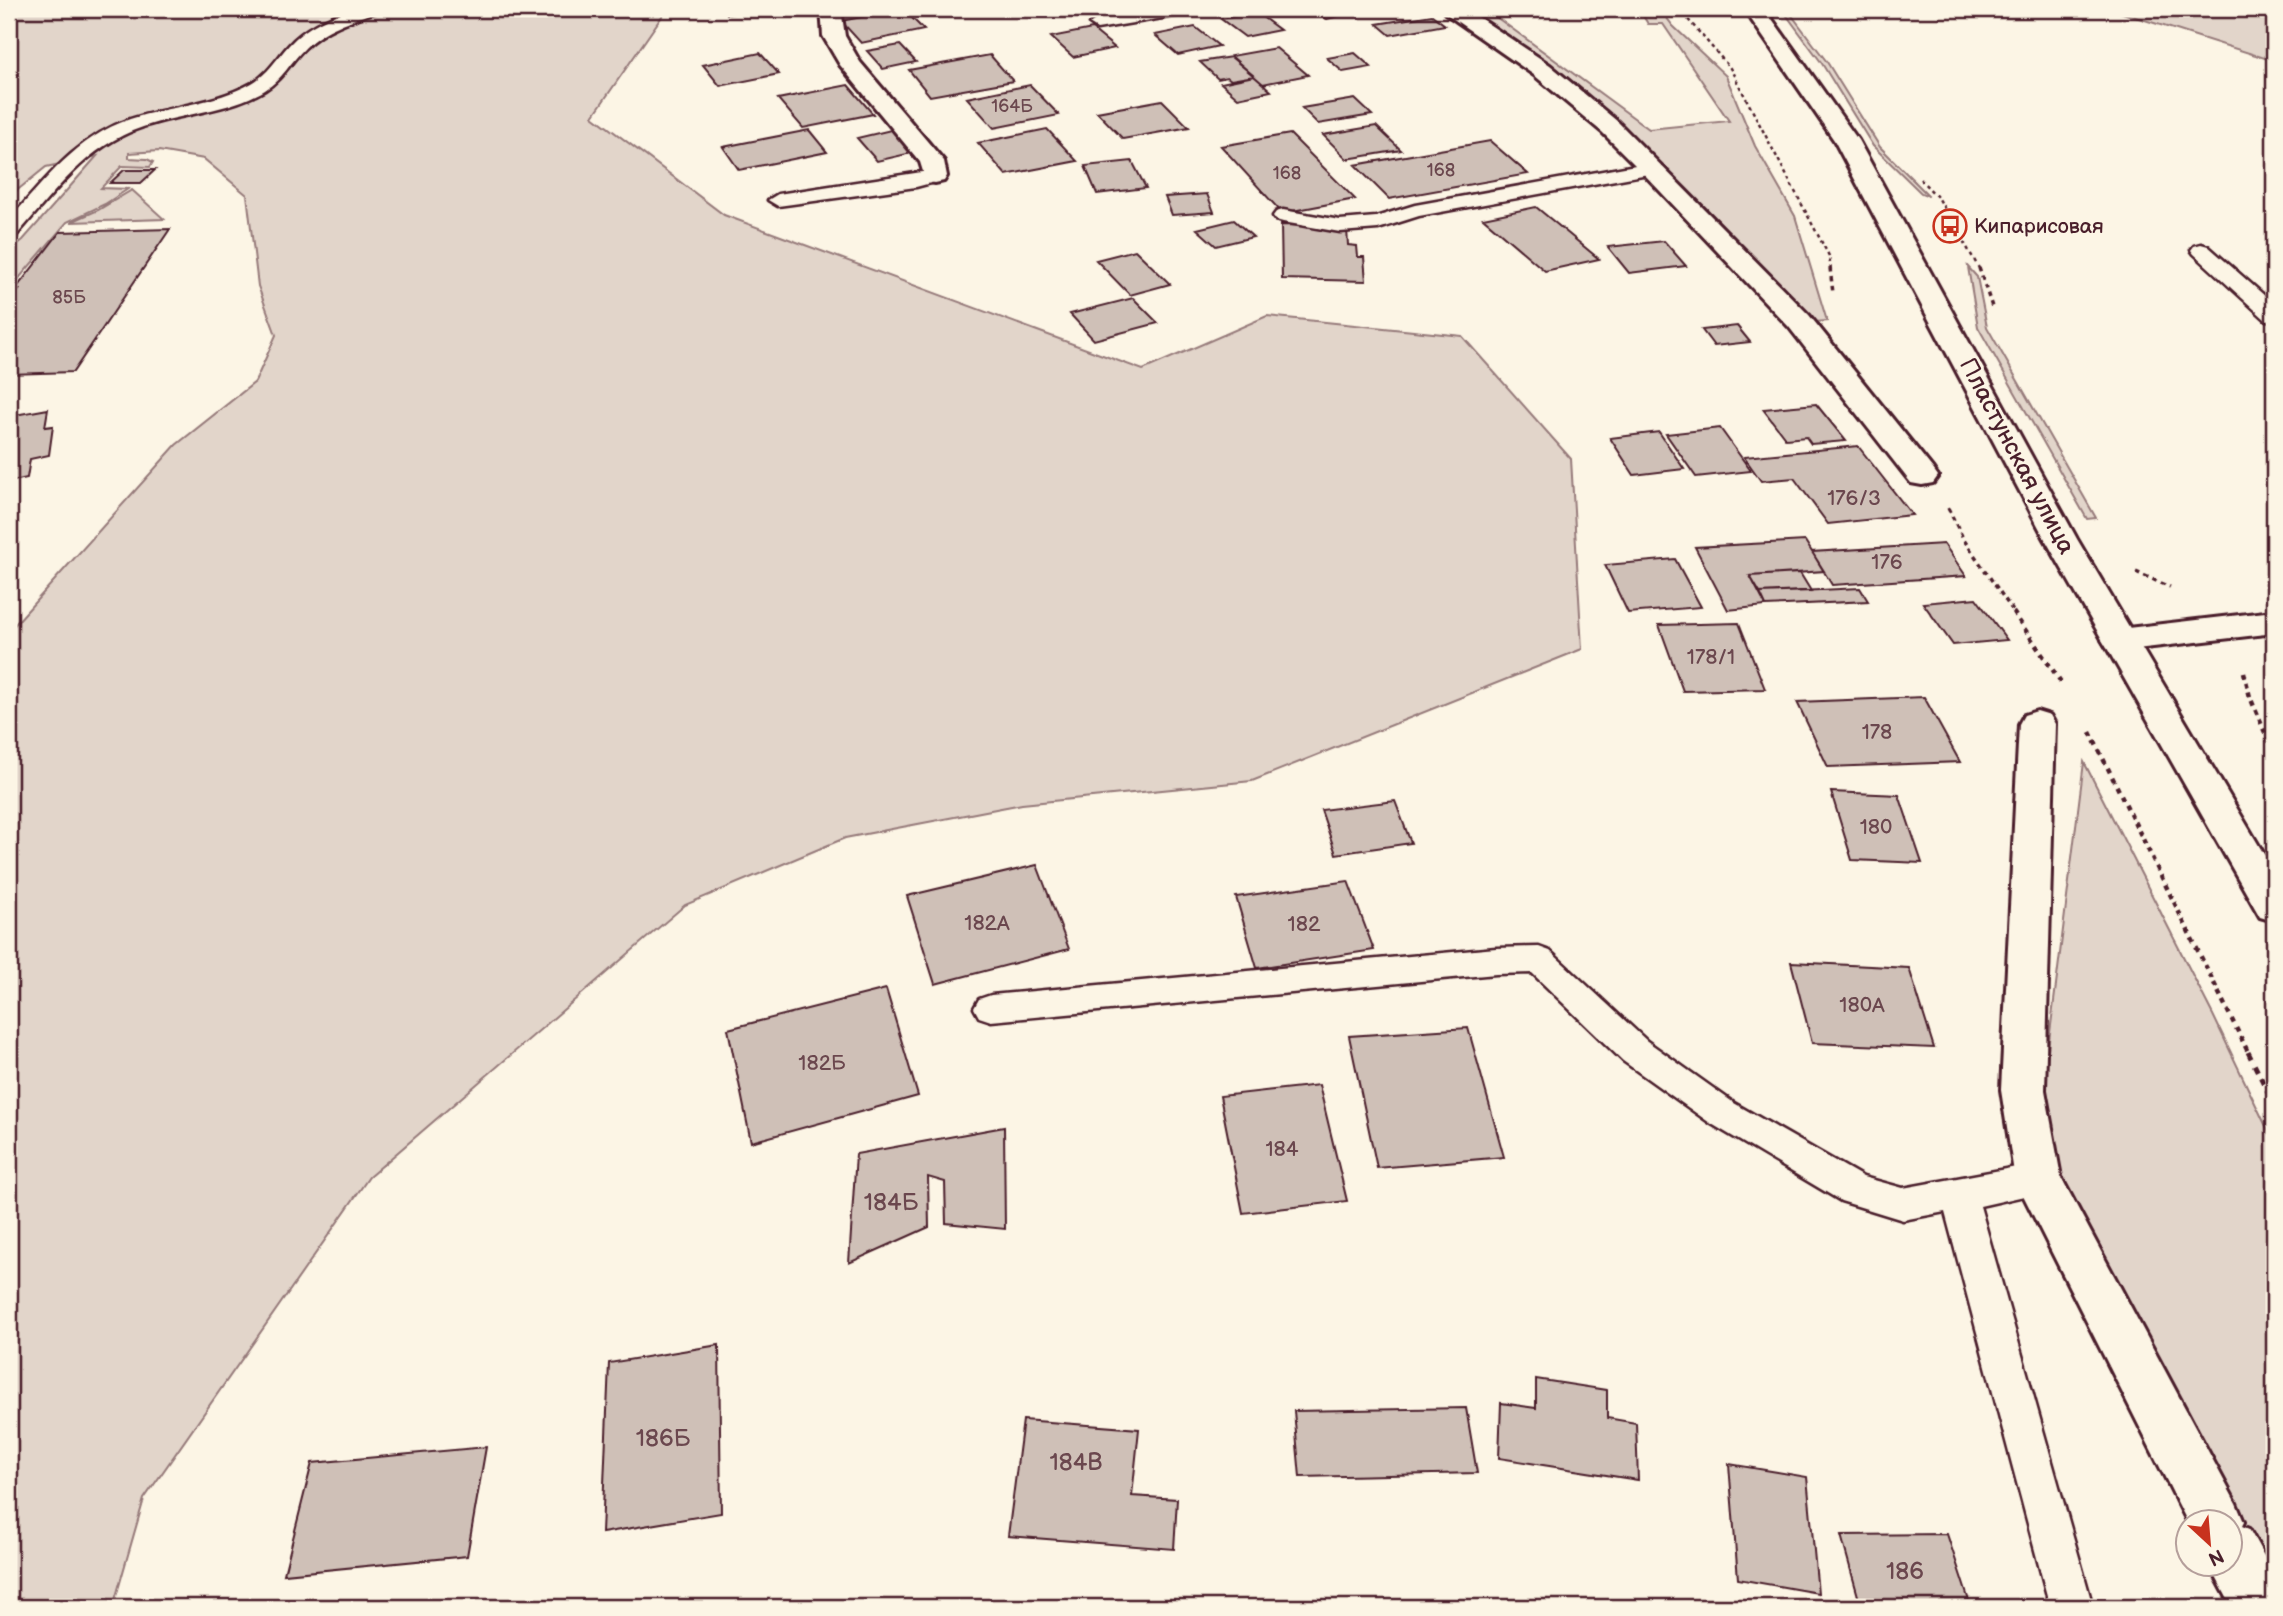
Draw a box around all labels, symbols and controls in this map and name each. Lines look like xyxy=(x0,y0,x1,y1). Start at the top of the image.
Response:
house number: 164Б xyxy=(991,96,1033,117)
house number: 168 xyxy=(1427,160,1455,181)
house number: 168 xyxy=(1273,163,1301,184)
bus stop icon: Кипарисовая xyxy=(1931,207,1969,245)
place label: Кипарисовая xyxy=(1974,214,2104,239)
house number: 85Б xyxy=(52,287,86,308)
street label: Пластунская улица xyxy=(1953,353,2081,559)
house number: 176/3 xyxy=(1827,486,1881,511)
house number: 176 xyxy=(1871,550,1903,575)
house number: 178/1 xyxy=(1687,645,1735,670)
house number: 178 xyxy=(1862,720,1892,745)
house number: 180 xyxy=(1860,815,1892,840)
house number: 182А xyxy=(964,911,1010,936)
house number: 182 xyxy=(1288,912,1321,937)
house number: 180А xyxy=(1839,993,1885,1018)
house number: 182Б xyxy=(798,1051,846,1076)
house number: 184 xyxy=(1265,1137,1299,1162)
house number: 184Б xyxy=(864,1188,919,1217)
house number: 186Б xyxy=(636,1424,691,1453)
house number: 184В xyxy=(1049,1448,1103,1477)
north arrow xyxy=(2174,1508,2244,1578)
text: N xyxy=(2204,1543,2227,1570)
house number: 186 xyxy=(1886,1557,1924,1586)

